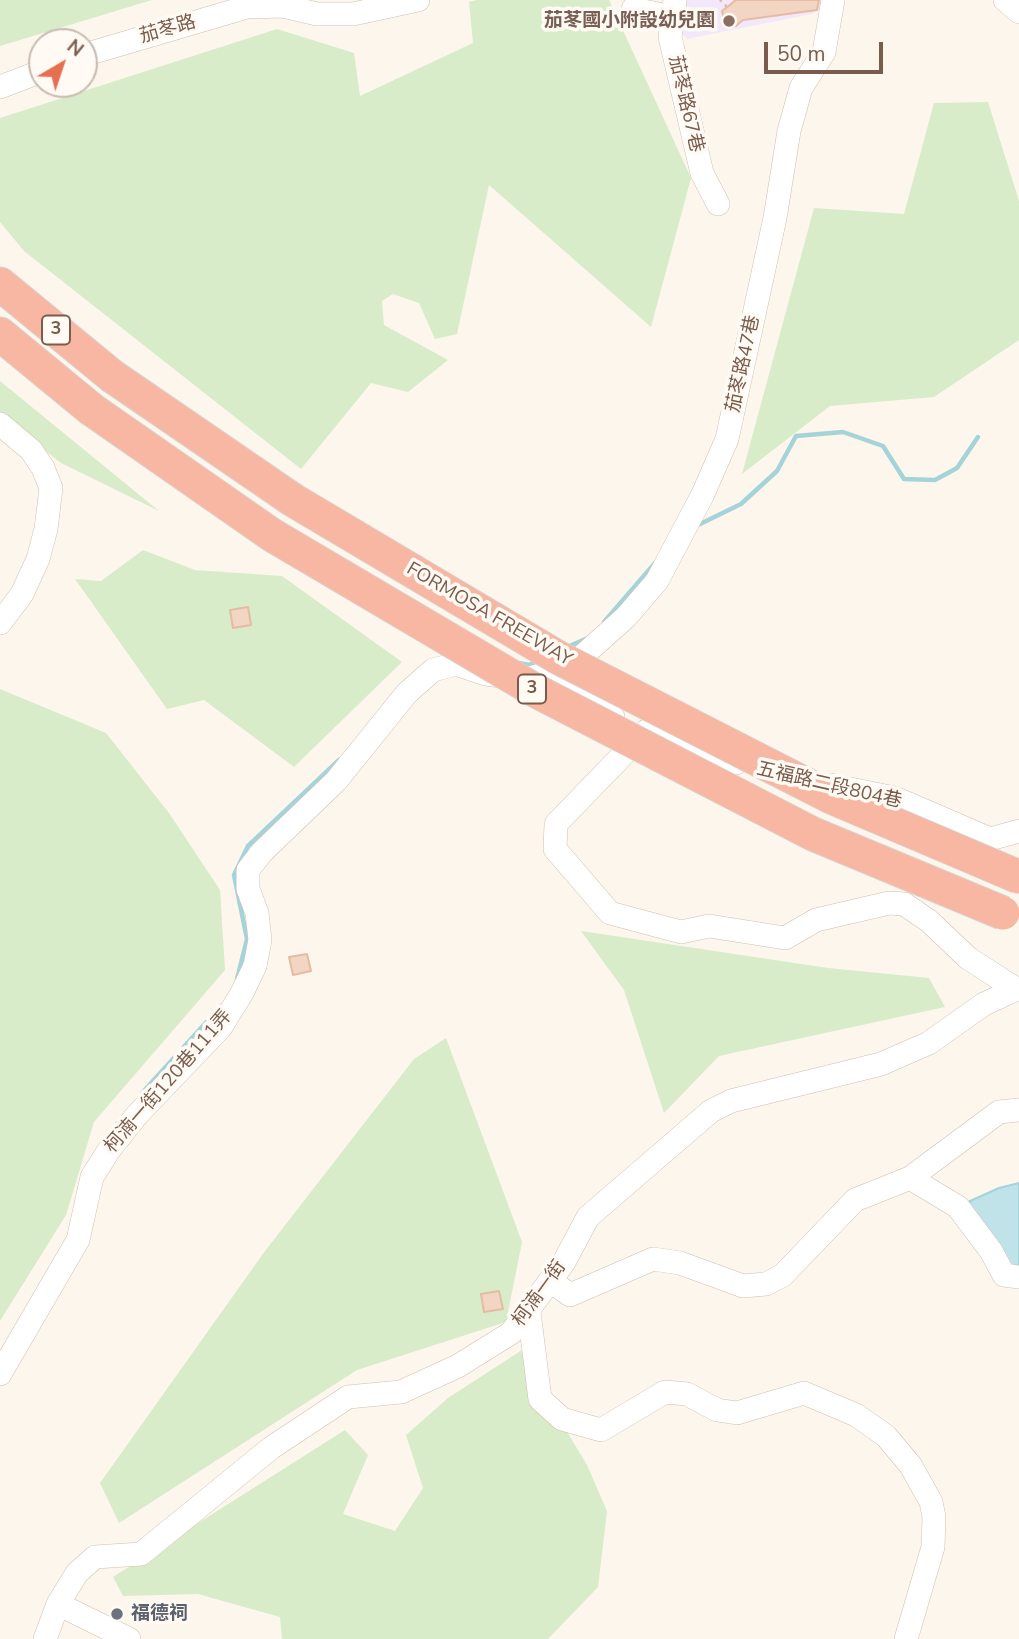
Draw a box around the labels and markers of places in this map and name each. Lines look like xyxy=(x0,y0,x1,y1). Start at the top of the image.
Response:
place label: 茄苳國小附設幼兒園 xyxy=(544,10,715,32)
marker: 茄苳國小附設幼兒園 xyxy=(721,13,737,29)
place label: 福德祠 xyxy=(131,1603,188,1625)
marker: 福德祠 xyxy=(109,1606,125,1622)

